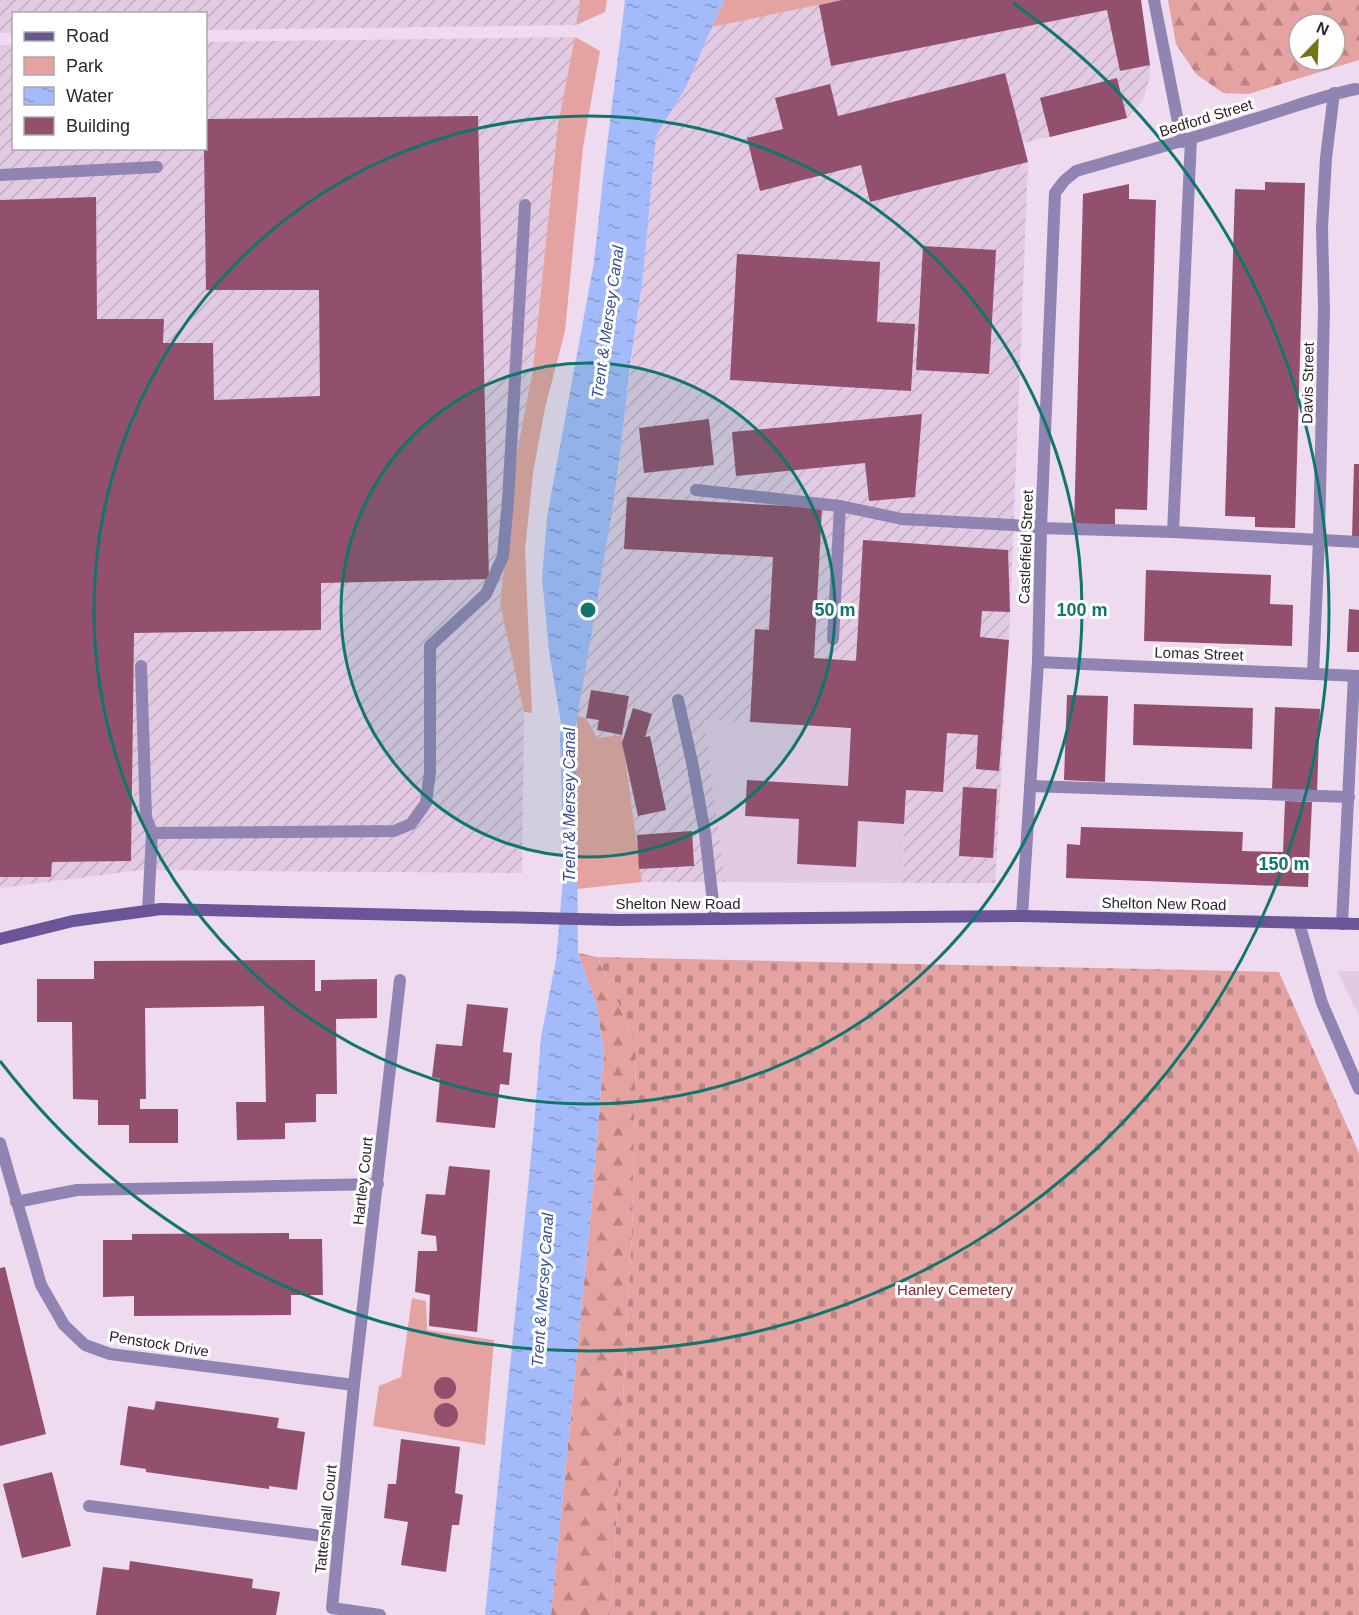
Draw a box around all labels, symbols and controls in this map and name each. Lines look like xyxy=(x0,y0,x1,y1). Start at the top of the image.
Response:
legend xyxy=(12,12,207,150)
north arrow xyxy=(1287,12,1347,72)
text: N xyxy=(1314,19,1331,39)
text: Road xyxy=(66,26,109,46)
text: Park xyxy=(66,56,104,76)
text: Water xyxy=(66,86,113,106)
street label: Bedford Street xyxy=(1157,95,1255,140)
text: Building xyxy=(66,116,130,136)
water label: Trent & Mersey Canal xyxy=(588,244,627,400)
street label: Davis Street xyxy=(1298,341,1317,424)
street label: Castlefield Street xyxy=(1015,489,1036,604)
centre of rings xyxy=(578,600,598,620)
text: 50 m xyxy=(814,600,856,620)
text: 100 m xyxy=(1056,600,1108,620)
street label: Lomas Street xyxy=(1154,643,1245,664)
water label: Trent & Mersey Canal xyxy=(561,727,578,882)
text: 150 m xyxy=(1258,854,1310,874)
street label: Shelton New Road xyxy=(1101,894,1227,913)
street label: Shelton New Road xyxy=(615,895,741,912)
street label: Hartley Court xyxy=(349,1135,376,1226)
water label: Trent & Mersey Canal xyxy=(529,1212,556,1368)
park label: Hanley Cemetery xyxy=(897,1281,1013,1298)
street label: Penstock Drive xyxy=(108,1327,210,1360)
street label: Tattershall Court xyxy=(311,1463,340,1574)

